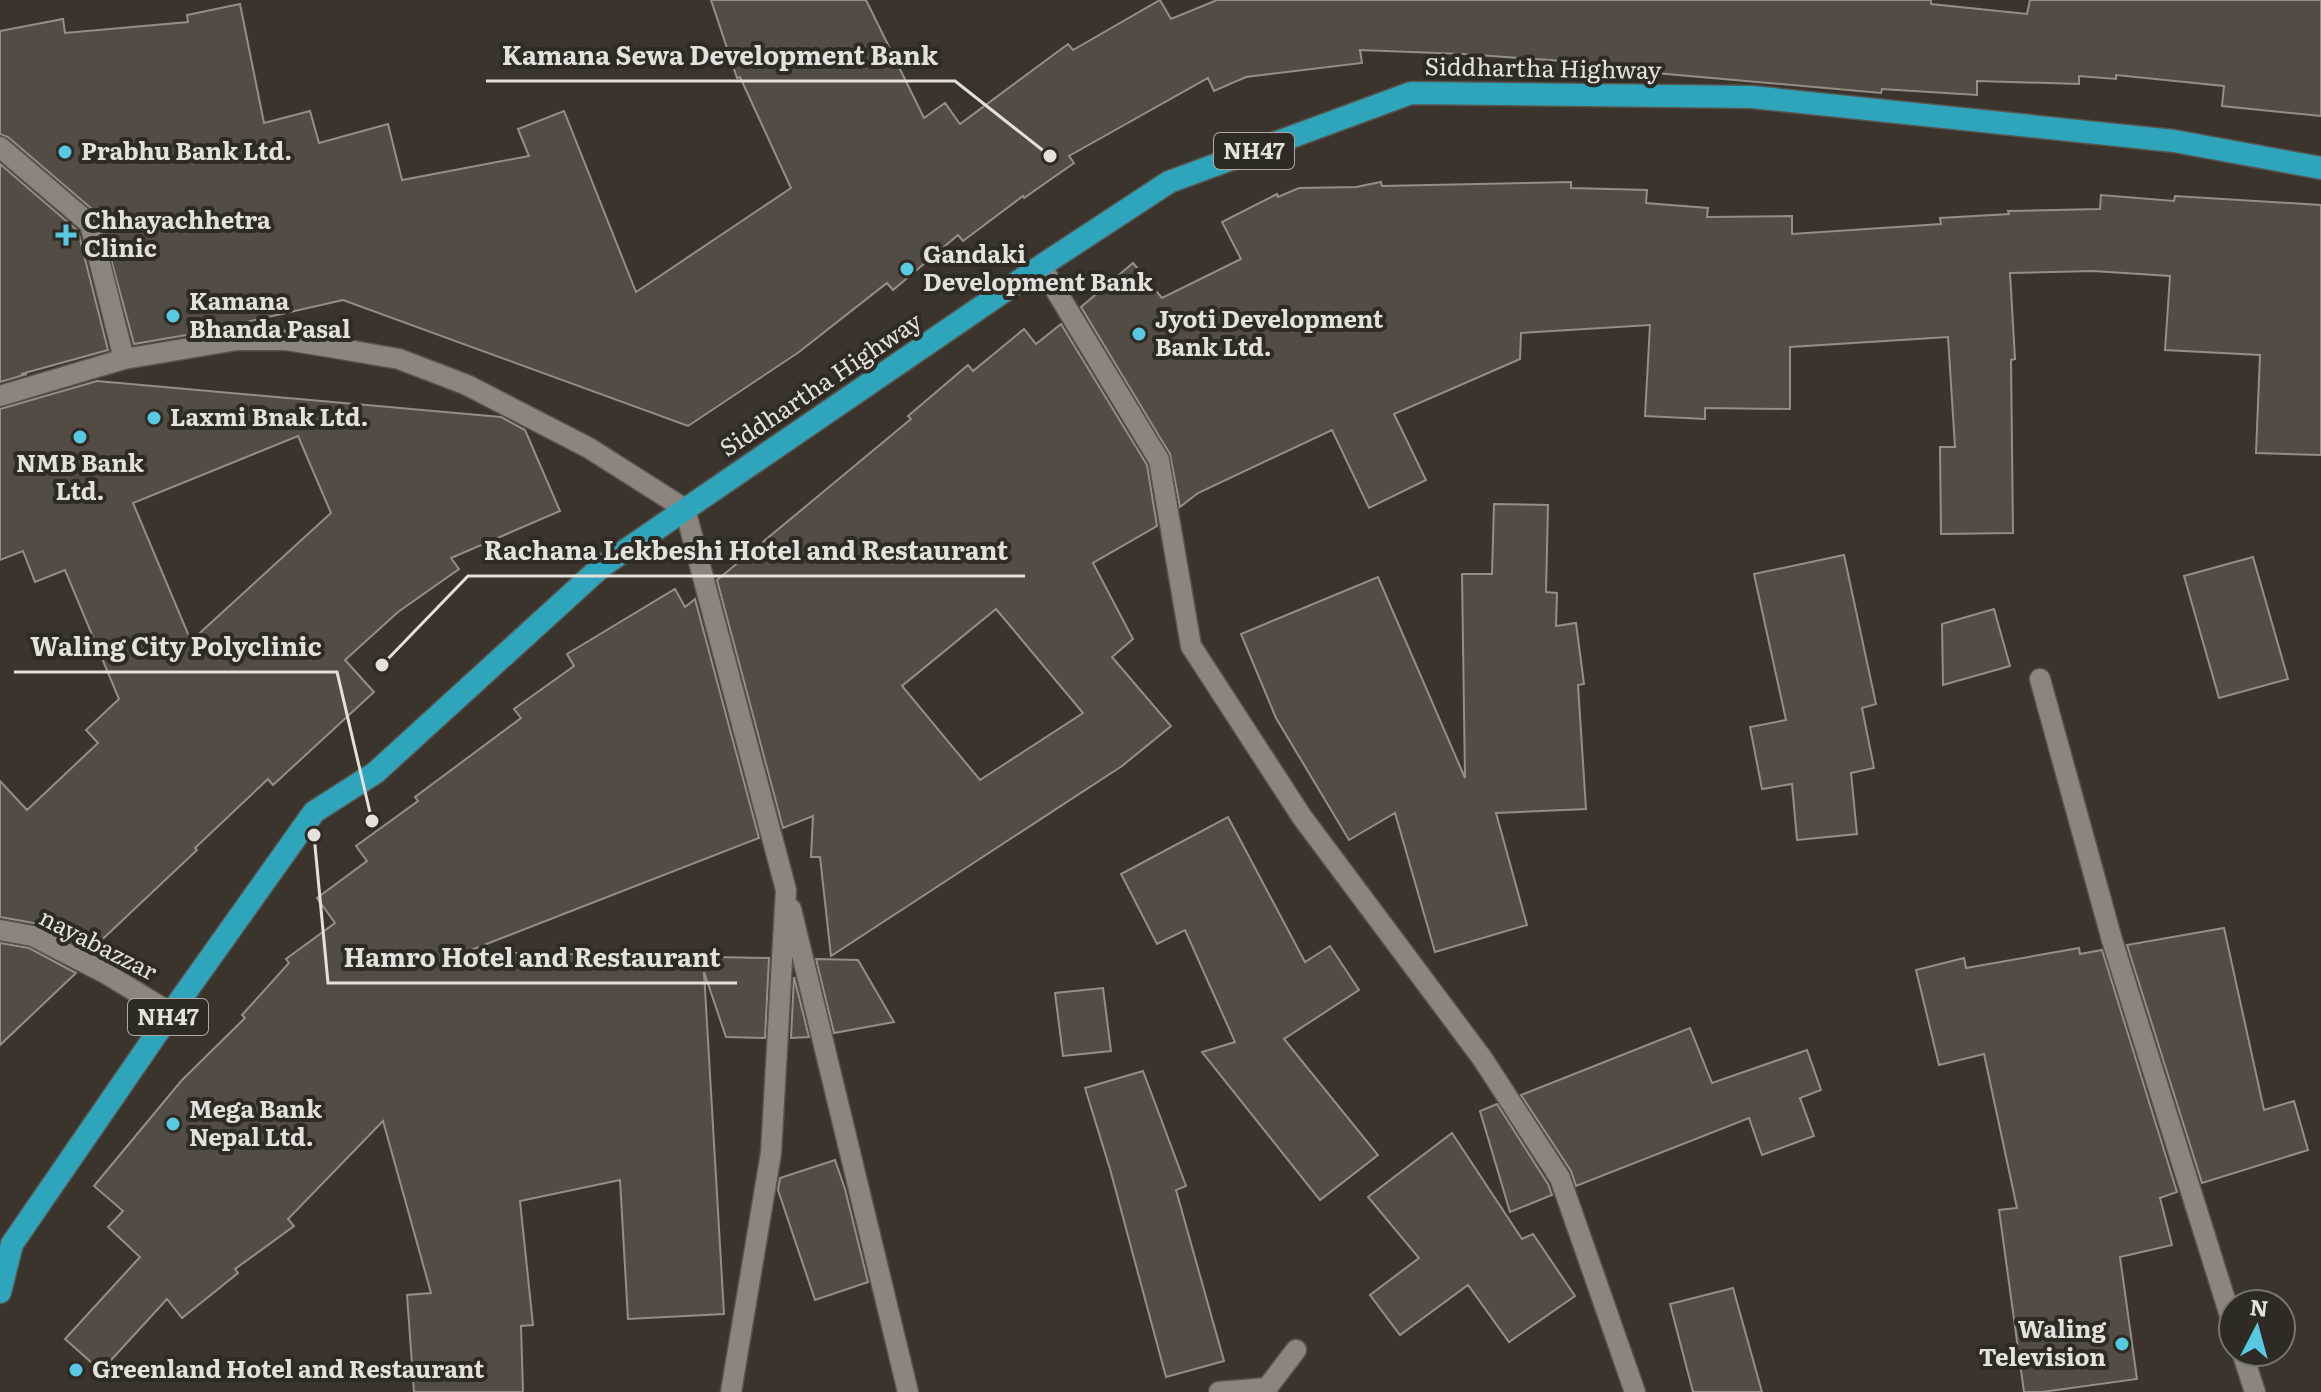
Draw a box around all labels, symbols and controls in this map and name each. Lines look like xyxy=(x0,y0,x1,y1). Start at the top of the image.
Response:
callout: Kamana Sewa Development Bank xyxy=(486,31,955,81)
text: Kamana Sewa Development Bank xyxy=(502,34,939,73)
street label: Siddhartha Highway xyxy=(1424,47,1662,86)
place label: Prabhu Bank Ltd. xyxy=(81,132,292,167)
road number: NH47 xyxy=(1214,133,1294,169)
marker: Prabhu Bank Ltd. xyxy=(56,143,74,161)
place label: Chhayachhetra Clinic xyxy=(84,201,271,264)
marker: Chhayachhetra Clinic xyxy=(55,224,77,246)
place label: Gandaki Development Bank xyxy=(923,235,1154,298)
marker: Gandaki Development Bank xyxy=(898,260,916,278)
place label: Kamana Bhanda Pasal xyxy=(189,282,351,345)
place label: Jyoti Development Bank Ltd. xyxy=(1155,300,1384,363)
street label: Siddhartha Highway xyxy=(712,302,928,464)
marker: Kamana Bhanda Pasal xyxy=(164,307,182,325)
marker: Jyoti Development Bank Ltd. xyxy=(1130,325,1148,343)
place label: Laxmi Bnak Ltd. xyxy=(170,398,368,433)
marker: Laxmi Bnak Ltd. xyxy=(145,409,163,427)
marker: NMB Bank Ltd. xyxy=(71,428,89,446)
place label: NMB Bank Ltd. xyxy=(16,444,145,507)
callout: Rachana Lekbeshi Hotel and Restaurant xyxy=(468,526,1025,576)
text: Rachana Lekbeshi Hotel and Restaurant xyxy=(484,529,1009,568)
callout: Waling City Polyclinic xyxy=(14,622,337,672)
text: Waling City Polyclinic xyxy=(30,625,322,664)
street label: nayabazzar xyxy=(34,898,165,988)
callout: Hamro Hotel and Restaurant xyxy=(328,933,737,983)
text: Hamro Hotel and Restaurant xyxy=(343,936,721,975)
road number: NH47 xyxy=(128,999,208,1035)
place label: Mega Bank Nepal Ltd. xyxy=(189,1090,323,1153)
marker: Mega Bank Nepal Ltd. xyxy=(164,1115,182,1133)
north arrow xyxy=(2217,1288,2297,1368)
text: N xyxy=(2248,1289,2270,1324)
place label: Waling Television xyxy=(1979,1310,2106,1373)
marker: Waling Television xyxy=(2113,1335,2131,1353)
place label: Greenland Hotel and Restaurant xyxy=(92,1350,485,1385)
marker: Greenland Hotel and Restaurant xyxy=(67,1361,85,1379)

